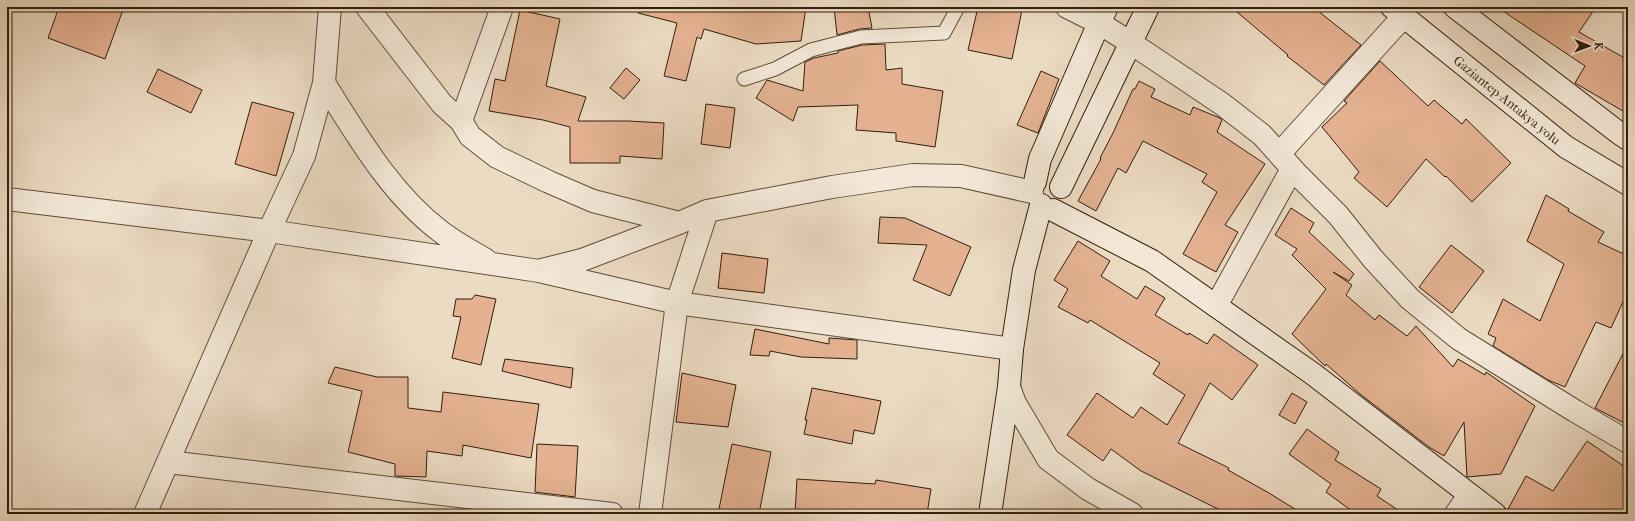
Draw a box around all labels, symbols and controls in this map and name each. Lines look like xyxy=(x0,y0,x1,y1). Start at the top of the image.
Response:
north arrow xyxy=(1569,26,1609,66)
text: K xyxy=(1592,42,1605,51)
street label: Gaziantep-Antakya yolu xyxy=(1451,52,1564,148)

